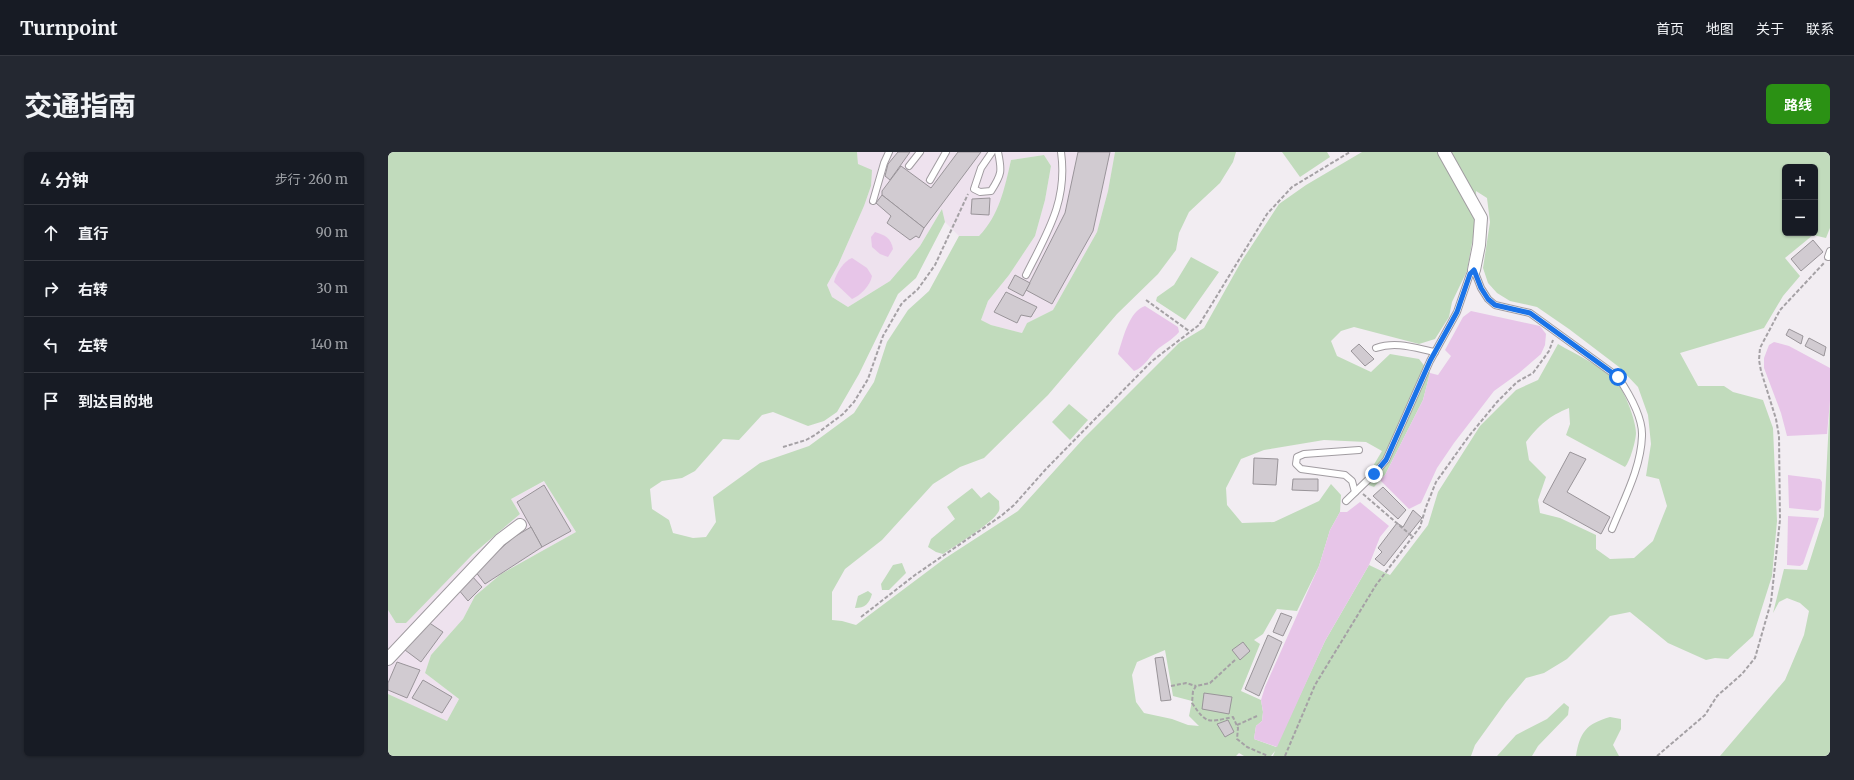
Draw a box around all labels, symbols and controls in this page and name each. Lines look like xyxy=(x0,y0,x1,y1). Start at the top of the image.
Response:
text: Turnpoint xyxy=(20,16,118,40)
text: 首页 xyxy=(1656,20,1684,38)
text: 地图 xyxy=(1706,20,1734,38)
text: 关于 xyxy=(1756,20,1784,38)
text: 联系 xyxy=(1806,20,1834,38)
button: 路线 xyxy=(1766,84,1830,124)
text: 交通指南 xyxy=(24,88,136,124)
map controls xyxy=(1782,164,1818,236)
button: + xyxy=(1782,164,1818,200)
text: 4 分钟 xyxy=(40,169,89,191)
text: 步行 · 260 m xyxy=(275,171,348,188)
button: − xyxy=(1782,200,1818,236)
icon: ahead xyxy=(40,222,62,244)
text: 直行 xyxy=(78,224,108,243)
text: 90 m xyxy=(316,224,348,241)
icon: right xyxy=(40,278,62,300)
text: 右转 xyxy=(78,280,108,299)
text: 30 m xyxy=(316,280,348,297)
icon: left xyxy=(40,334,62,356)
text: 左转 xyxy=(78,336,108,355)
text: 140 m xyxy=(311,336,348,353)
route start xyxy=(1609,368,1627,386)
icon: arrive xyxy=(40,390,62,412)
text: 到达目的地 xyxy=(78,392,153,411)
route end xyxy=(1365,465,1383,483)

